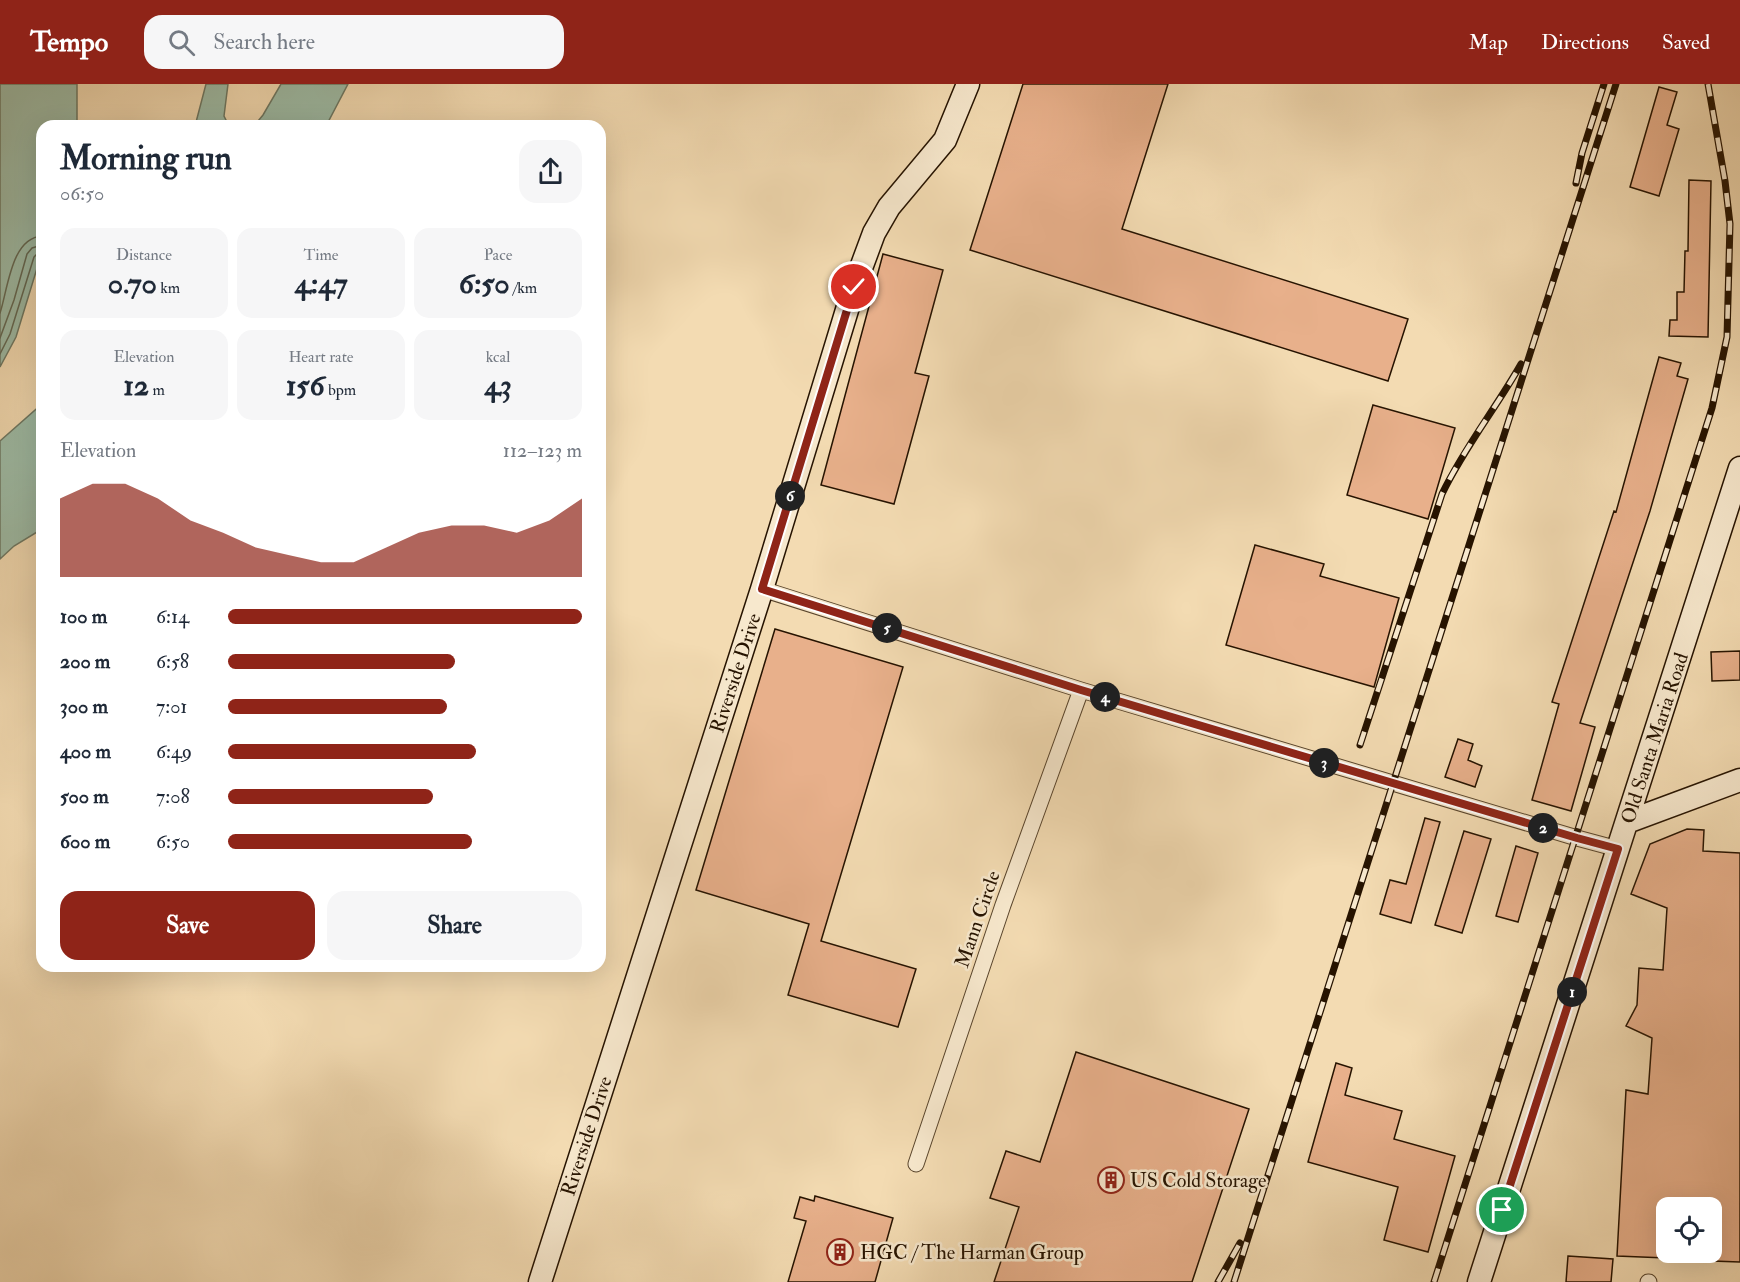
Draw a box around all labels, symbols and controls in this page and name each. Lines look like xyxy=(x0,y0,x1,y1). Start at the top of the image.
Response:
search box xyxy=(144,15,564,69)
text: Tempo xyxy=(30,25,108,60)
icon: search xyxy=(165,26,198,59)
text: Search here xyxy=(213,28,315,56)
text: Map xyxy=(1468,29,1508,56)
text: Directions xyxy=(1541,29,1629,56)
text: Saved xyxy=(1662,29,1710,56)
text: Morning run xyxy=(60,138,232,179)
button: share xyxy=(519,140,582,203)
text: 06:50 xyxy=(60,181,104,206)
text: Distance xyxy=(116,245,172,265)
text: Time xyxy=(304,245,338,265)
text: Pace xyxy=(484,245,512,265)
pin xyxy=(828,261,879,312)
text: 0.70 xyxy=(108,265,157,302)
text: 4:47 xyxy=(295,265,347,302)
text: 6:50 xyxy=(459,265,510,302)
icon: check xyxy=(837,270,870,303)
text: km xyxy=(157,278,180,298)
text: /km xyxy=(510,278,537,298)
text: Elevation xyxy=(114,347,174,367)
text: Heart rate xyxy=(288,347,354,367)
text: kcal xyxy=(486,347,510,367)
text: 12 xyxy=(123,367,149,404)
text: 156 xyxy=(286,367,325,404)
text: 43 xyxy=(484,367,512,404)
text: m xyxy=(149,380,165,400)
text: bpm xyxy=(325,380,356,400)
text: Elevation xyxy=(60,438,136,463)
text: 112–123 m xyxy=(503,438,582,463)
pin: 6 xyxy=(775,481,805,511)
text: 6 xyxy=(786,486,794,506)
text: 100 m xyxy=(60,604,107,629)
text: 6:14 xyxy=(156,604,189,629)
street label: Riverside Drive xyxy=(704,610,767,736)
pin: 5 xyxy=(872,613,902,643)
text: 5 xyxy=(883,618,891,638)
text: 200 m xyxy=(60,649,110,674)
text: 6:58 xyxy=(156,649,189,674)
street label: Old Santa Maria Road xyxy=(1615,649,1694,827)
pin: 4 xyxy=(1090,682,1120,712)
text: 4 xyxy=(1101,687,1109,707)
text: 300 m xyxy=(60,694,108,719)
text: 7:01 xyxy=(156,694,187,719)
text: 400 m xyxy=(60,739,111,764)
text: 6:49 xyxy=(156,739,192,764)
pin: 3 xyxy=(1309,748,1339,778)
text: 3 xyxy=(1321,753,1327,773)
text: 500 m xyxy=(60,784,109,809)
text: 7:08 xyxy=(156,784,190,809)
pin: 2 xyxy=(1528,813,1558,843)
text: 2 xyxy=(1539,818,1547,838)
text: 600 m xyxy=(60,829,110,854)
text: 6:50 xyxy=(156,829,190,854)
street label: Mann Circle xyxy=(949,867,1006,971)
button: Save xyxy=(60,891,315,960)
button: Share xyxy=(327,891,582,960)
pin: 1 xyxy=(1557,977,1587,1007)
text: 1 xyxy=(1569,982,1575,1002)
street label: Riverside Drive xyxy=(555,1073,618,1199)
building icon: US Cold Storage xyxy=(1096,1165,1126,1195)
place label: US Cold Storage xyxy=(1130,1168,1266,1193)
pin xyxy=(1476,1184,1527,1235)
icon: arrive xyxy=(1485,1193,1518,1226)
map controls xyxy=(1656,1197,1722,1263)
button: locate xyxy=(1656,1197,1722,1263)
building icon: HGC / The Harman Group xyxy=(825,1237,855,1267)
place label: HGC / The Harman Group xyxy=(860,1240,1084,1266)

